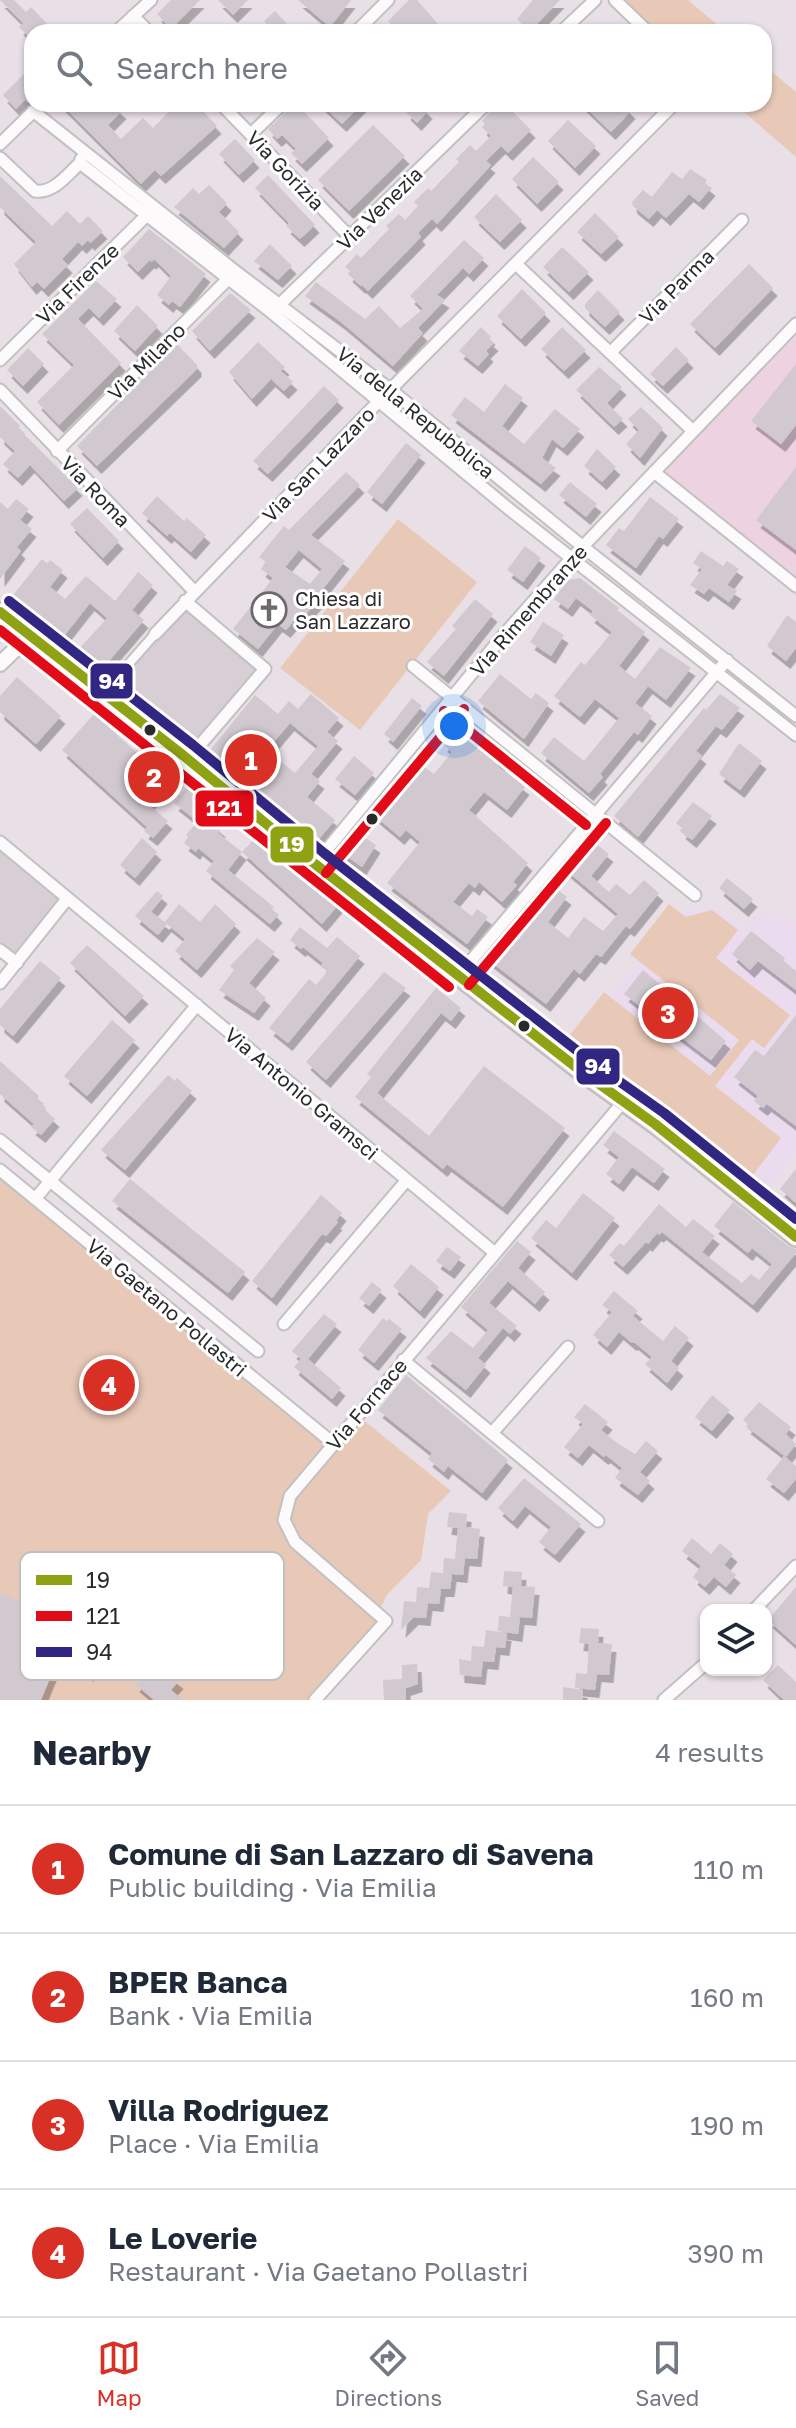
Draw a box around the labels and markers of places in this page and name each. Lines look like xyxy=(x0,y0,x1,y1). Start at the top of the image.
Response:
place label: Chiesa di San Lazzaro xyxy=(295,586,411,633)
church icon: Chiesa di San Lazzaro xyxy=(250,591,288,629)
unlabelled marker xyxy=(142,722,158,738)
pin: 1 xyxy=(225,730,277,790)
pin: 2 xyxy=(128,747,180,807)
unlabelled marker xyxy=(364,811,380,827)
pin: 3 xyxy=(642,983,694,1043)
unlabelled marker xyxy=(516,1018,532,1034)
pin: 4 xyxy=(83,1355,135,1415)

